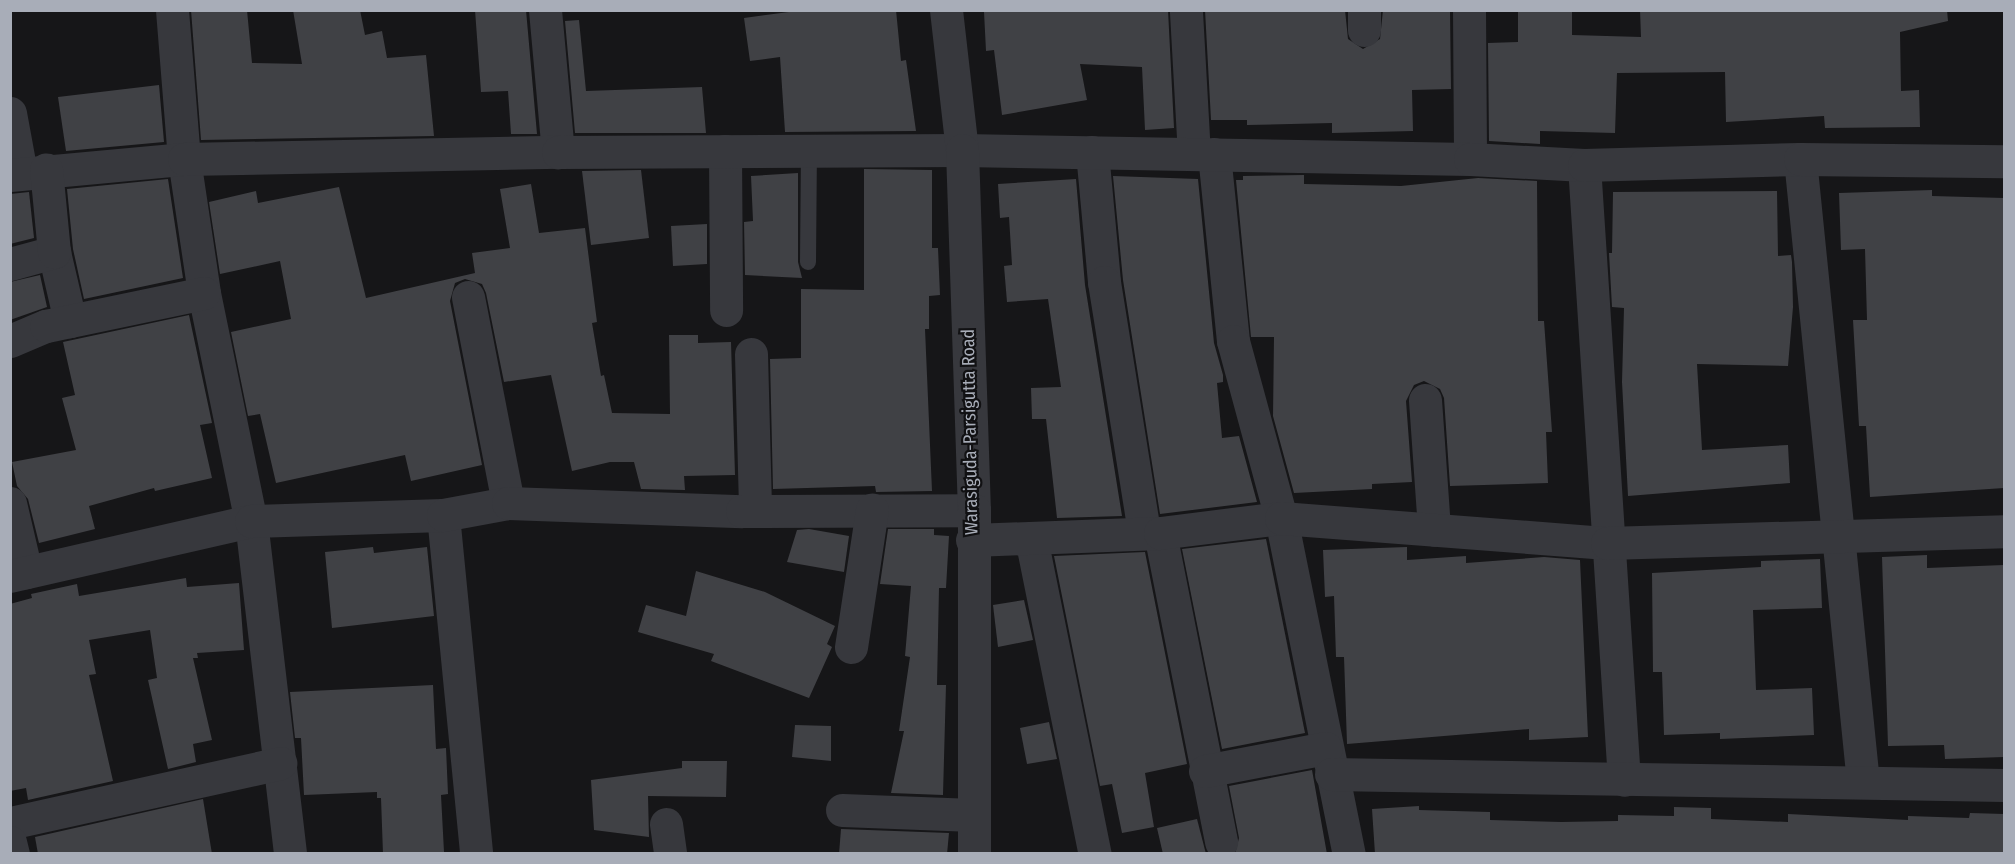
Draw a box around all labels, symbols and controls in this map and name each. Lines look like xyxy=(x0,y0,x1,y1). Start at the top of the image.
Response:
street label: Warasiguda-Parsigutta Road xyxy=(957,329,983,535)

